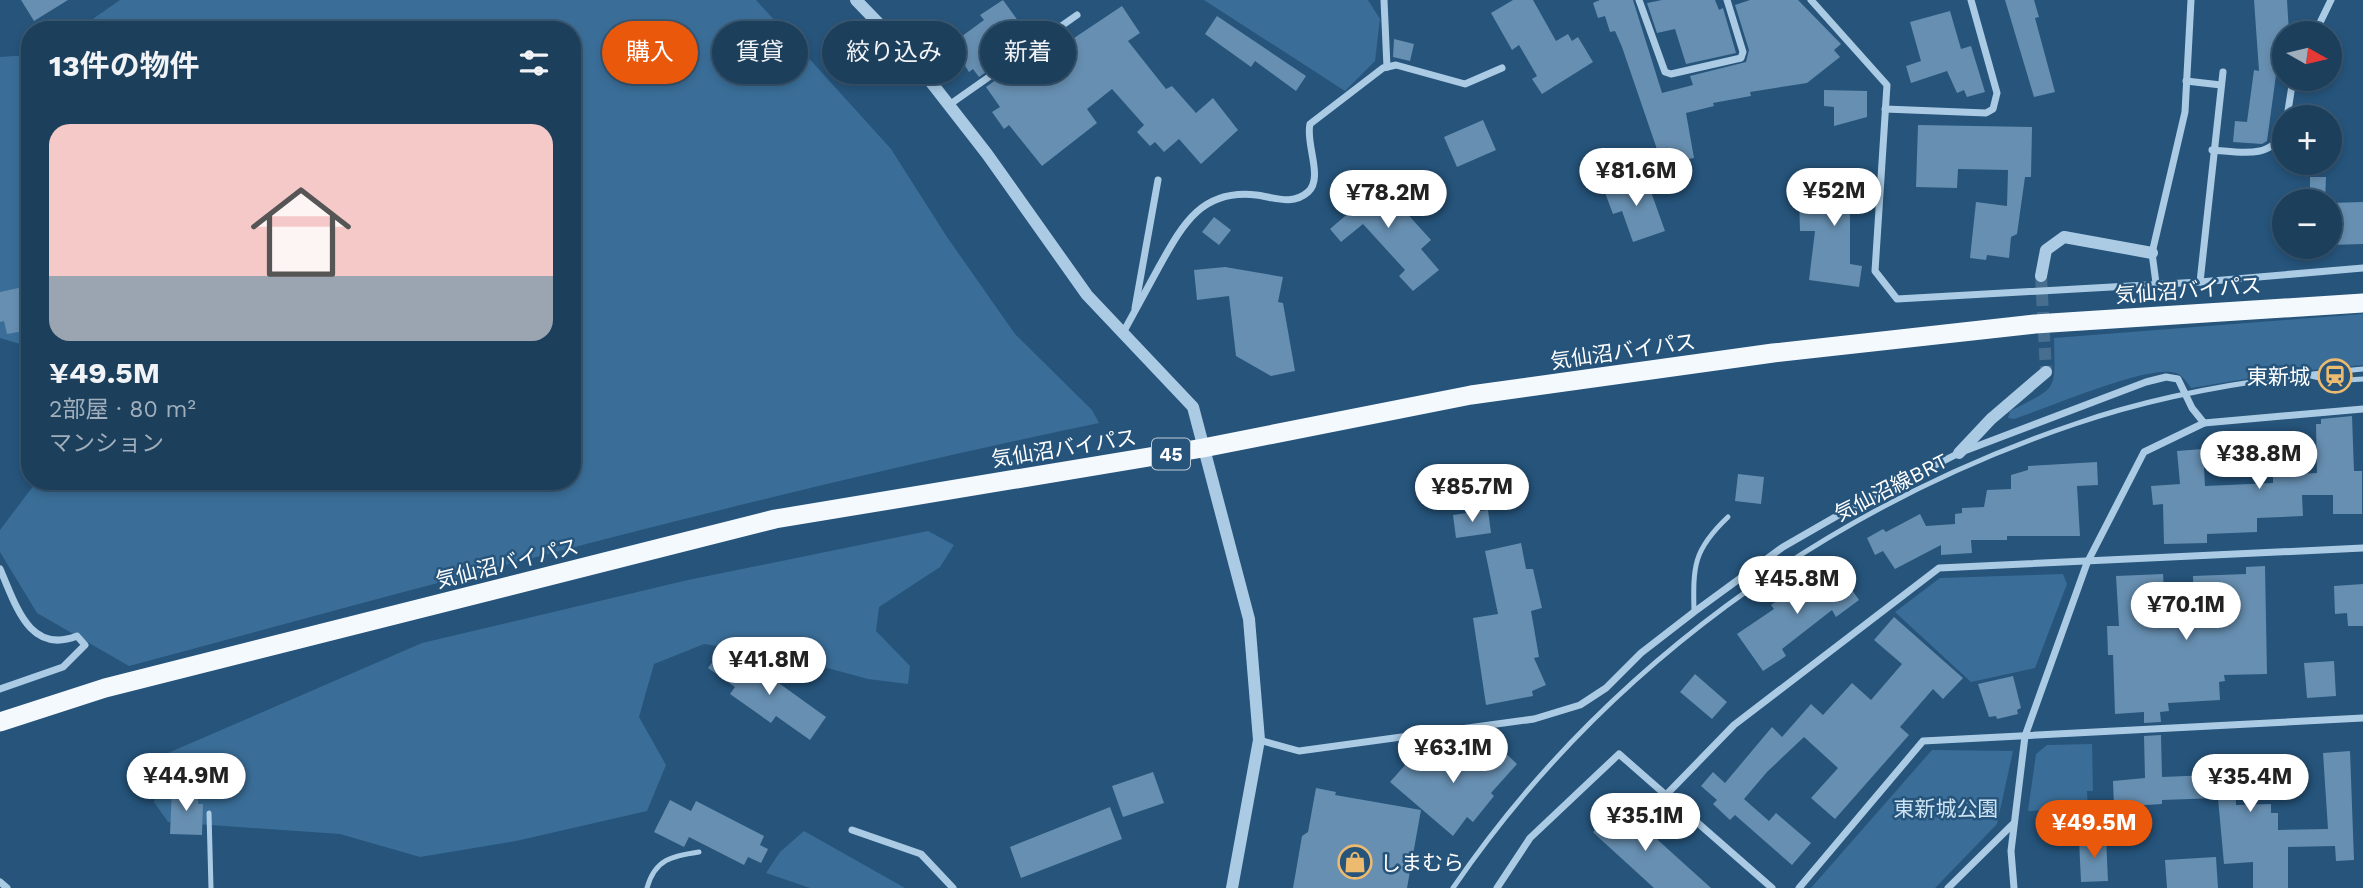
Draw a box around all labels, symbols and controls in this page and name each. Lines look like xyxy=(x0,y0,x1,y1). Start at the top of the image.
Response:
chip: 購入 xyxy=(602,21,698,84)
chip: 賃貸 xyxy=(712,21,808,84)
chip: 絞り込み xyxy=(822,21,966,84)
chip: 新着 xyxy=(980,21,1076,84)
north arrow xyxy=(2272,21,2342,91)
map controls xyxy=(2272,21,2342,259)
icon: filters xyxy=(515,44,553,82)
text: 13件の物件 xyxy=(49,48,200,83)
button: + xyxy=(2272,105,2342,175)
pin: ¥81.6M xyxy=(1579,148,1693,208)
text: ¥81.6M xyxy=(1595,157,1677,184)
pin: ¥52M xyxy=(1793,168,1875,228)
icon: home xyxy=(238,169,364,295)
pin: ¥78.2M xyxy=(1331,170,1445,230)
text: ¥52M xyxy=(1802,177,1866,204)
text: ¥78.2M xyxy=(1346,179,1430,206)
button: − xyxy=(2272,189,2342,259)
street label: 気仙沼バイパス xyxy=(2114,272,2262,308)
street label: 気仙沼バイパス xyxy=(1549,328,1697,374)
text: ¥49.5M xyxy=(49,355,160,390)
station icon: 東新城 xyxy=(2316,357,2354,395)
place label: 東新城 xyxy=(2247,364,2310,389)
text: 2部屋 · 80 m² xyxy=(49,396,196,423)
street label: 気仙沼バイパス xyxy=(990,424,1138,472)
text: マンション xyxy=(49,430,164,457)
pin: ¥38.8M xyxy=(2202,432,2316,491)
road number: 45 xyxy=(1152,438,1190,470)
text: ¥38.8M xyxy=(2216,440,2302,467)
street label: 気仙沼線BRT xyxy=(1830,448,1952,526)
pin: ¥85.7M xyxy=(1415,464,1529,524)
text: ¥85.7M xyxy=(1431,473,1513,500)
street label: 気仙沼バイパス xyxy=(433,533,581,593)
pin: ¥45.8M xyxy=(1740,556,1854,616)
text: ¥45.8M xyxy=(1754,565,1840,592)
pin: ¥70.1M xyxy=(2129,582,2243,642)
text: ¥70.1M xyxy=(2147,591,2225,618)
pin: ¥41.8M xyxy=(712,638,826,697)
text: ¥41.8M xyxy=(728,646,810,673)
pin: ¥63.1M xyxy=(1396,726,1510,785)
text: ¥63.1M xyxy=(1414,734,1492,761)
pin: ¥44.9M xyxy=(129,754,243,813)
pin: ¥35.4M xyxy=(2193,754,2307,814)
text: ¥44.9M xyxy=(143,762,229,789)
text: ¥35.4M xyxy=(2208,763,2292,790)
pin: ¥35.1M xyxy=(1588,794,1702,853)
park label: 東新城公園 xyxy=(1894,796,1999,821)
pin: ¥49.5M xyxy=(2037,800,2151,860)
text: ¥35.1M xyxy=(1606,802,1684,829)
text: ¥49.5M xyxy=(2051,809,2137,836)
shop icon: しまむら xyxy=(1336,843,1374,881)
place label: しまむら xyxy=(1380,850,1464,875)

